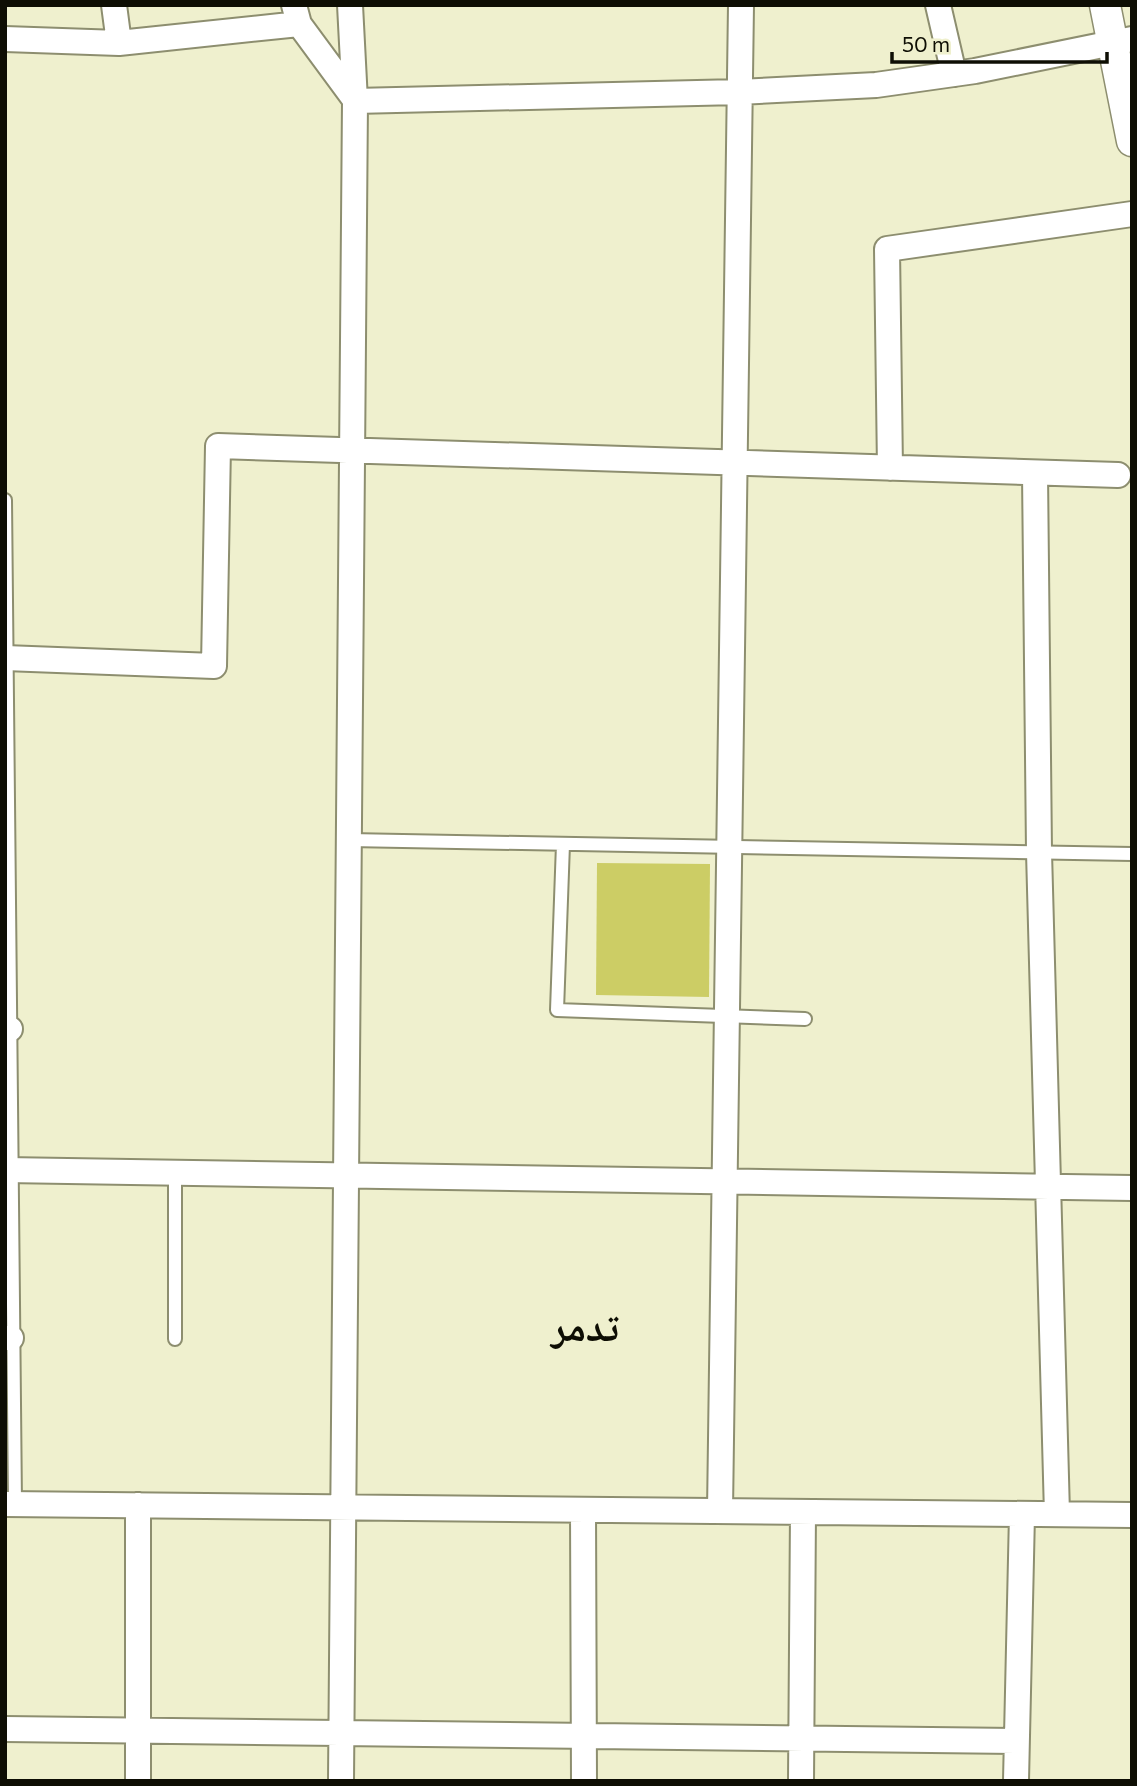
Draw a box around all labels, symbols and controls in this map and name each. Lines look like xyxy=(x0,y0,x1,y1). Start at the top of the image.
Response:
scale bar xyxy=(892,21,1107,65)
text: 50 m xyxy=(902,31,950,56)
district label: تدمر xyxy=(549,1300,619,1349)

